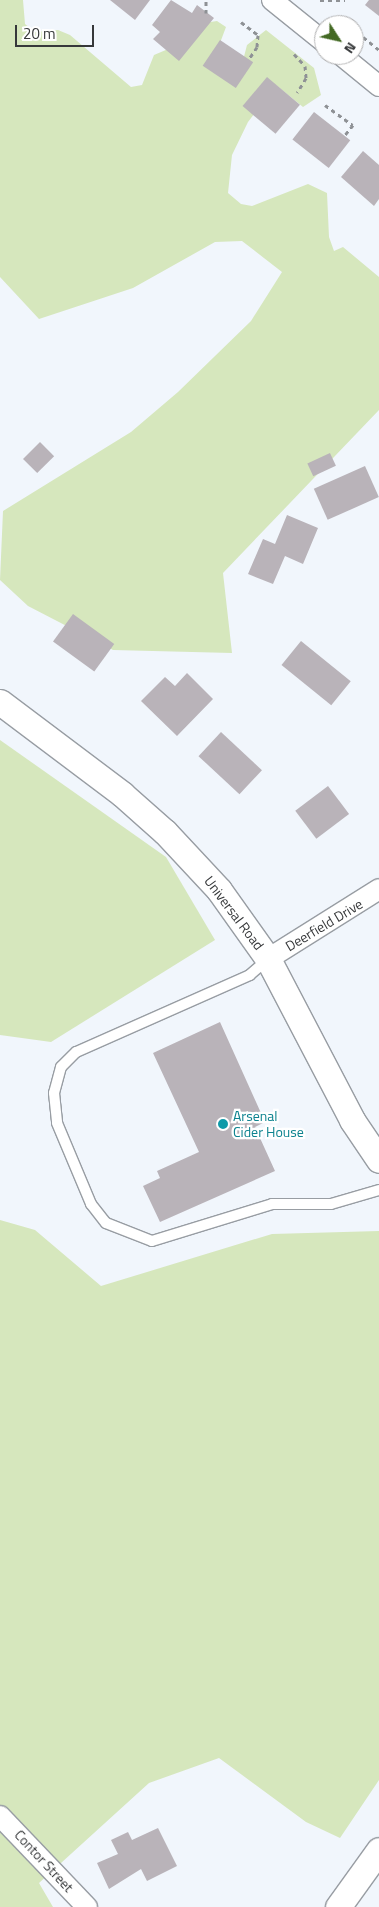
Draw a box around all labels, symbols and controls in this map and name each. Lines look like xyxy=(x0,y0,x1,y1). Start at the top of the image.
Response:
scale bar xyxy=(18,15,96,47)
north arrow xyxy=(314,15,364,65)
text: 20 m xyxy=(23,22,56,45)
text: N xyxy=(339,38,362,58)
street label: Universal Road xyxy=(201,873,267,953)
street label: Deerfield Drive xyxy=(282,895,366,955)
place label: Arsenal Cider House xyxy=(233,1108,304,1140)
marker: Arsenal Cider House xyxy=(217,1118,229,1130)
street label: Contor Street xyxy=(11,1827,77,1895)

